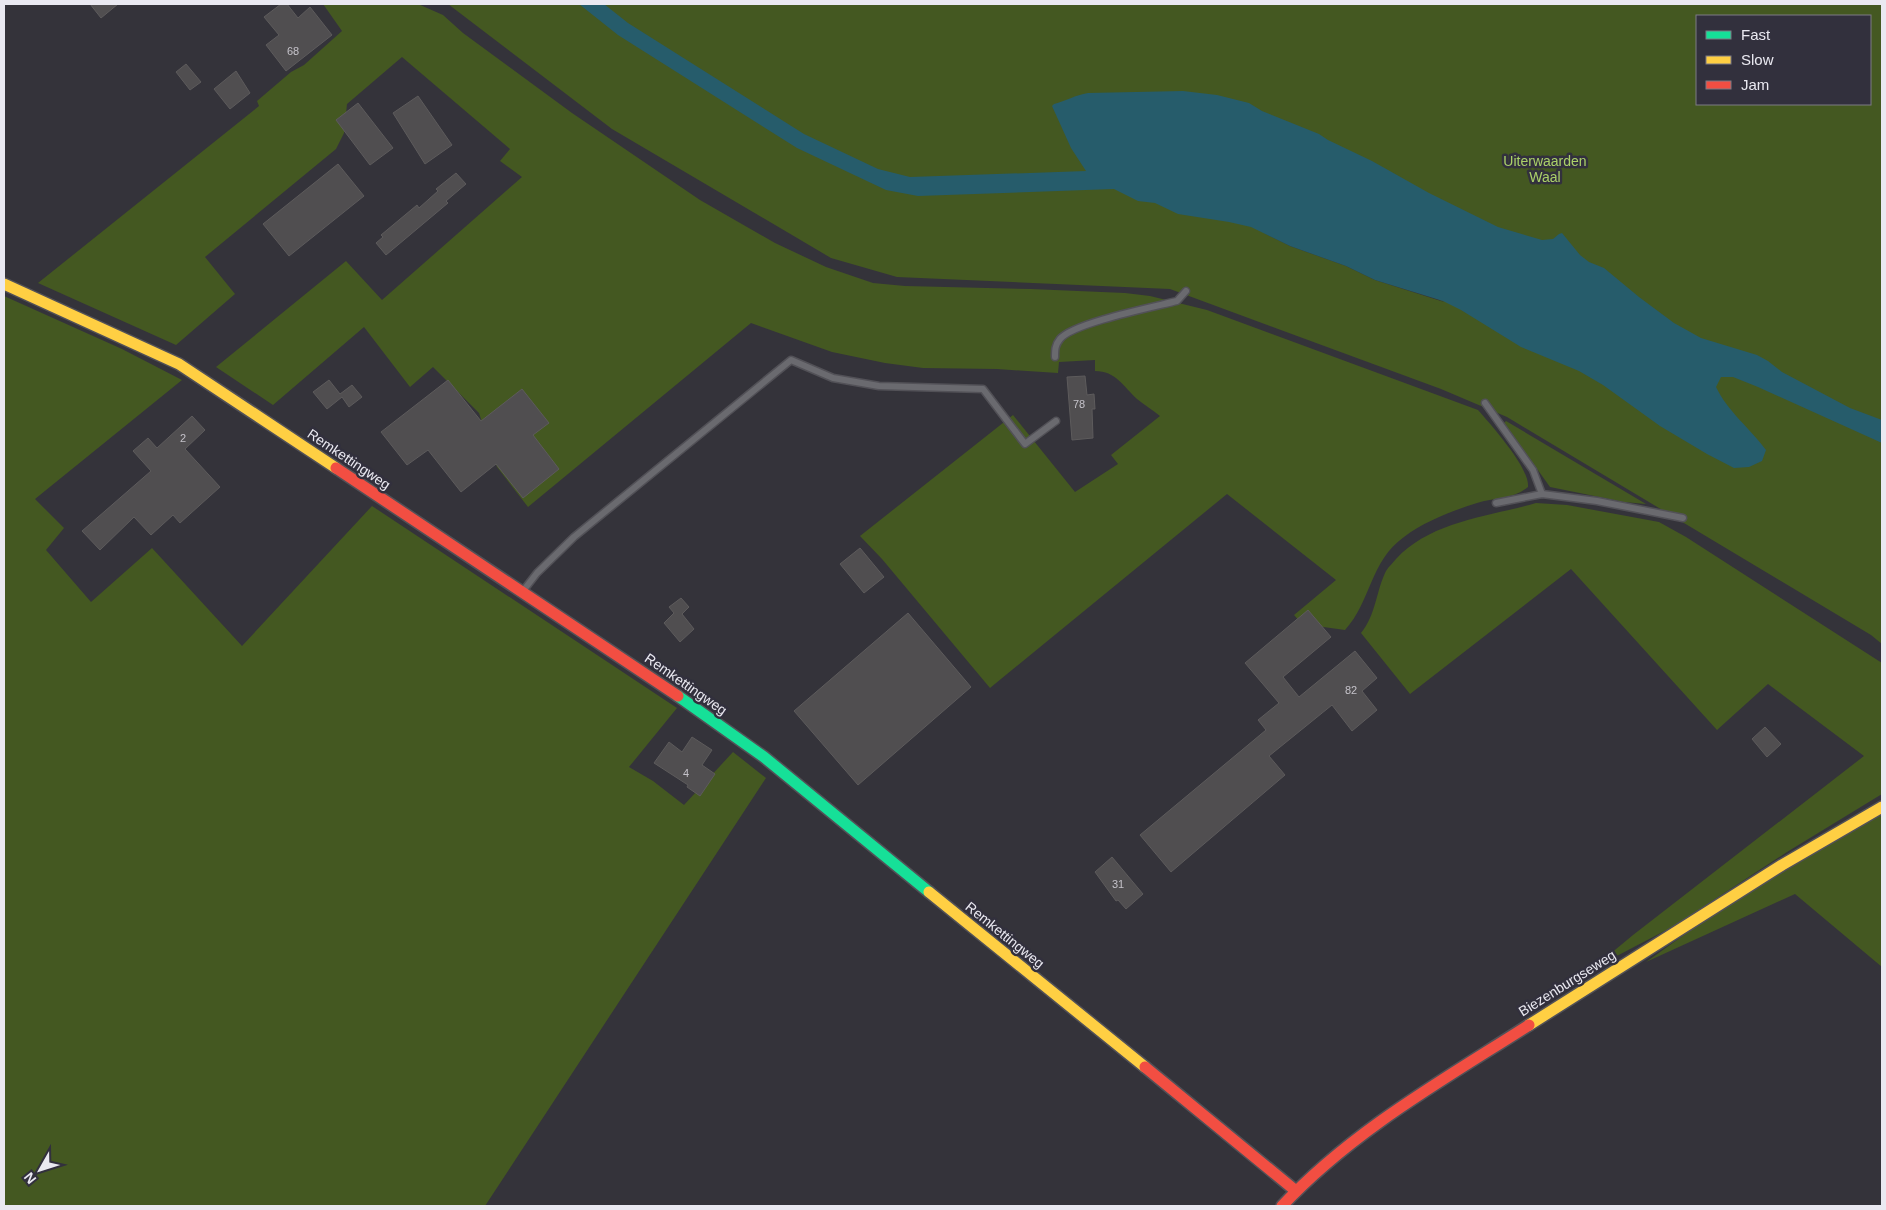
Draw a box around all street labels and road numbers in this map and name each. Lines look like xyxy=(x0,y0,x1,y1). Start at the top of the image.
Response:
street label: Remkettingweg xyxy=(305,425,393,493)
street label: Remkettingweg xyxy=(642,650,730,718)
street label: Remkettingweg xyxy=(962,898,1048,972)
street label: Biezenburgseweg xyxy=(1516,947,1618,1019)

